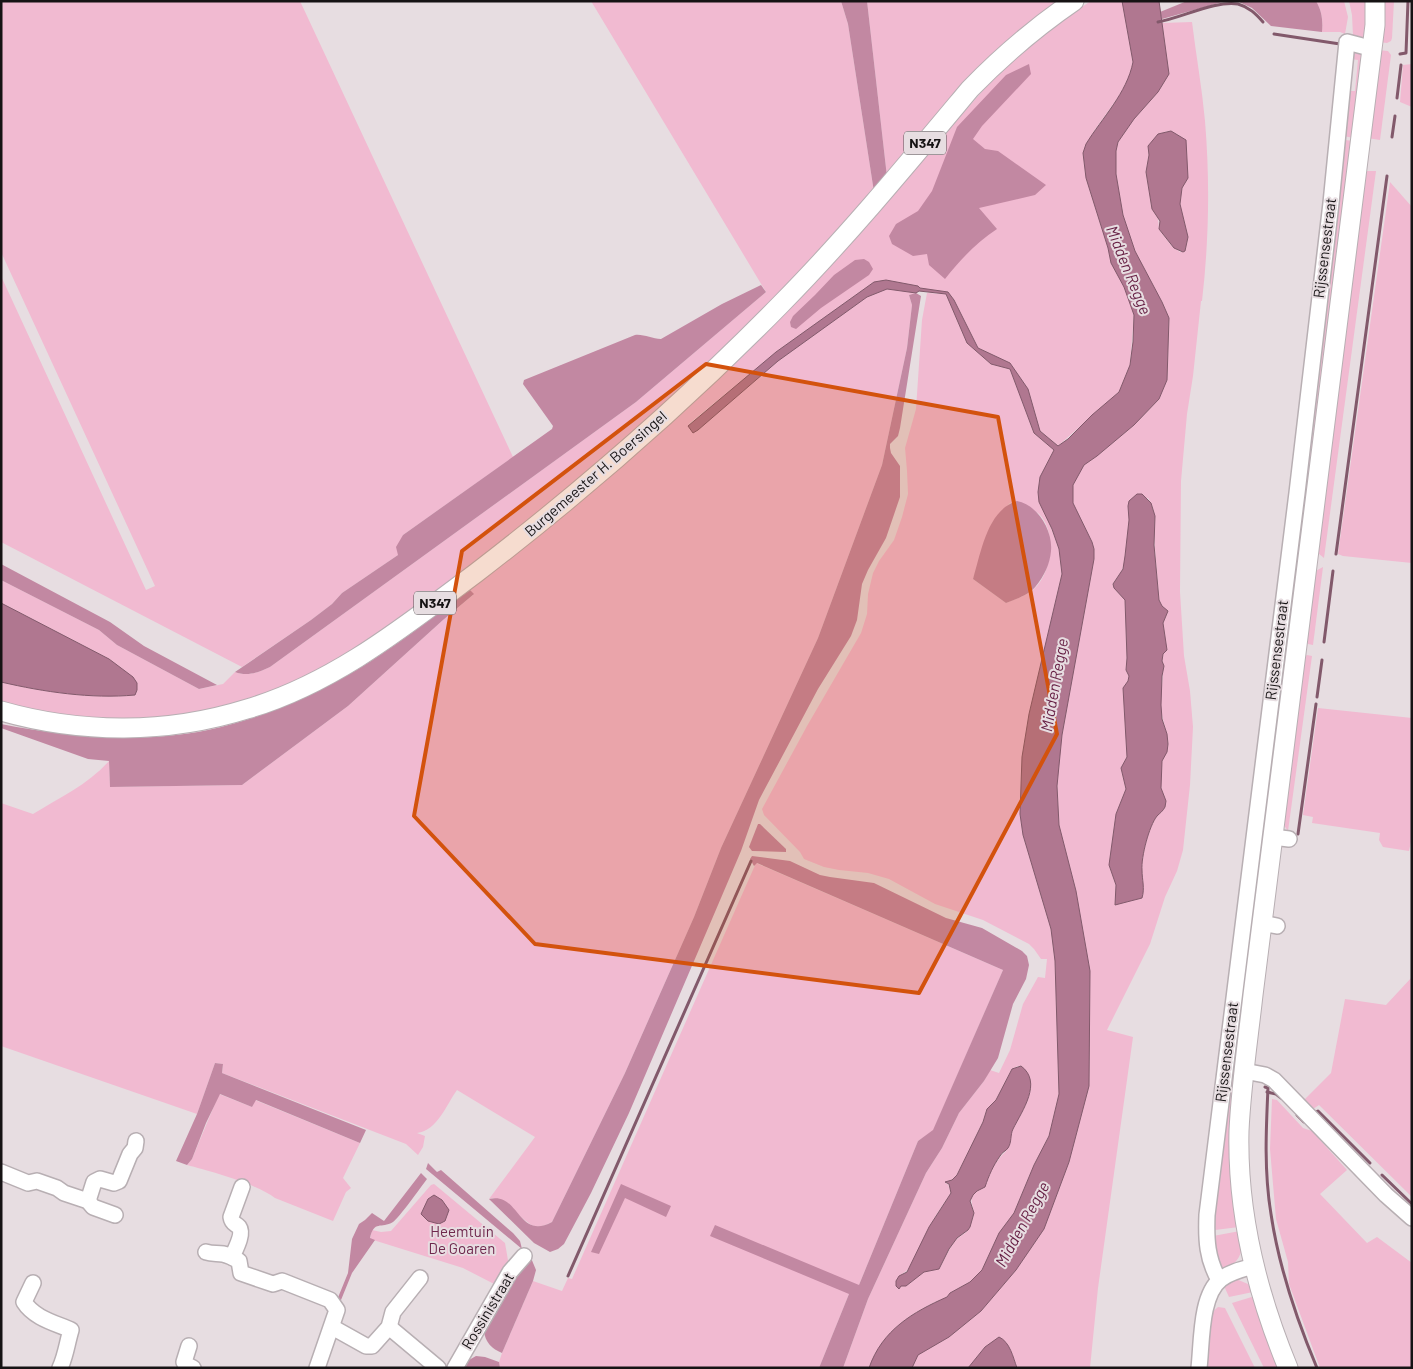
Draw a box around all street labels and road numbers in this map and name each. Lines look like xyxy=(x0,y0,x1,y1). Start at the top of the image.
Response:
road number: N347 xyxy=(904,132,946,154)
street label: Rijssensestraat xyxy=(1309,197,1339,299)
street label: Burgemeester H. Boersingel xyxy=(521,407,670,540)
road number: N347 xyxy=(414,592,456,614)
street label: Rijssensestraat xyxy=(1261,599,1291,701)
street label: Rijssensestraat xyxy=(1211,1001,1241,1103)
street label: Rossinistraat xyxy=(457,1269,517,1352)

